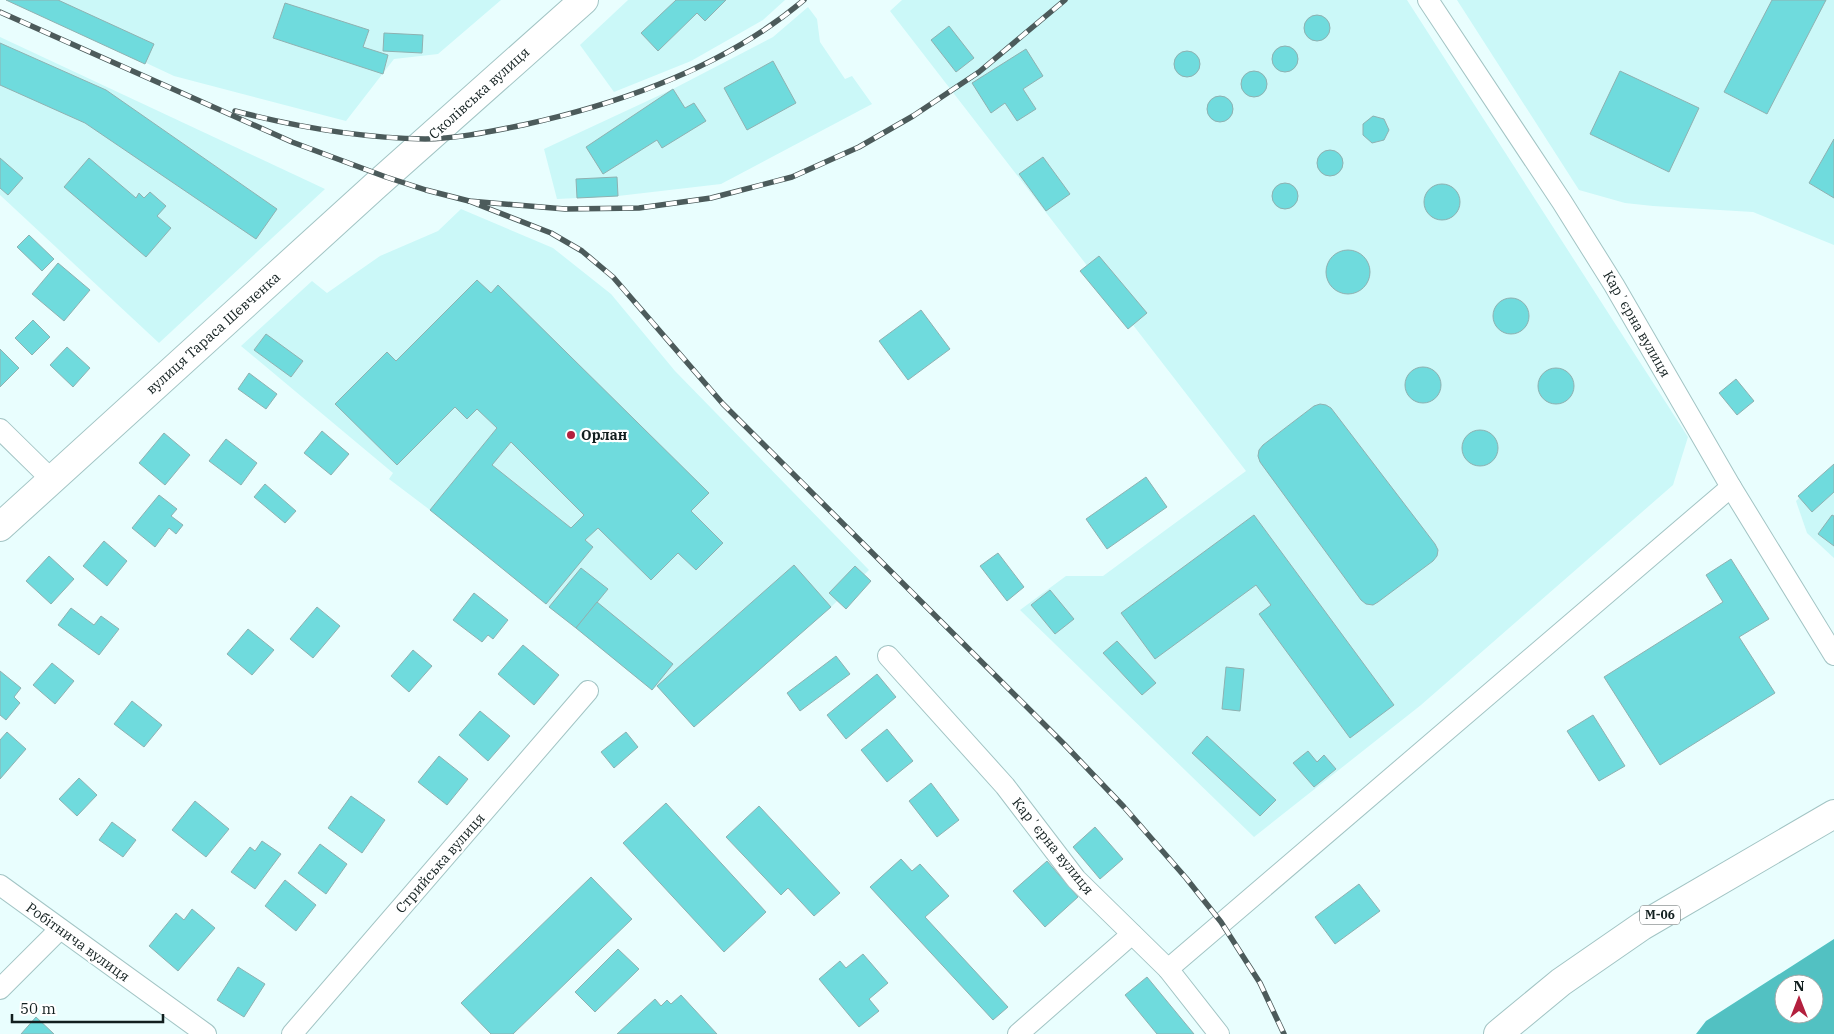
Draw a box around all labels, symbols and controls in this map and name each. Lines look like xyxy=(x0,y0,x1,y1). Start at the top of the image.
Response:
street label: Сколівська вулиця xyxy=(425,43,533,143)
street label: вулиця Тараса Шевченка xyxy=(142,268,284,398)
street label: Карʼєрна вулиця xyxy=(1599,268,1675,380)
place label: Орлан xyxy=(581,426,627,444)
marker: Орлан xyxy=(565,429,577,441)
street label: Карʼєрна вулиця xyxy=(1008,794,1098,898)
street label: Стрийська вулиця xyxy=(392,809,488,917)
street label: Робітнича вулиця xyxy=(23,898,133,986)
road number: М-06 xyxy=(1640,906,1680,924)
north arrow xyxy=(1774,974,1824,1024)
text: N xyxy=(1793,977,1805,995)
scale bar xyxy=(12,992,164,1024)
text: 50 m xyxy=(20,999,56,1018)

